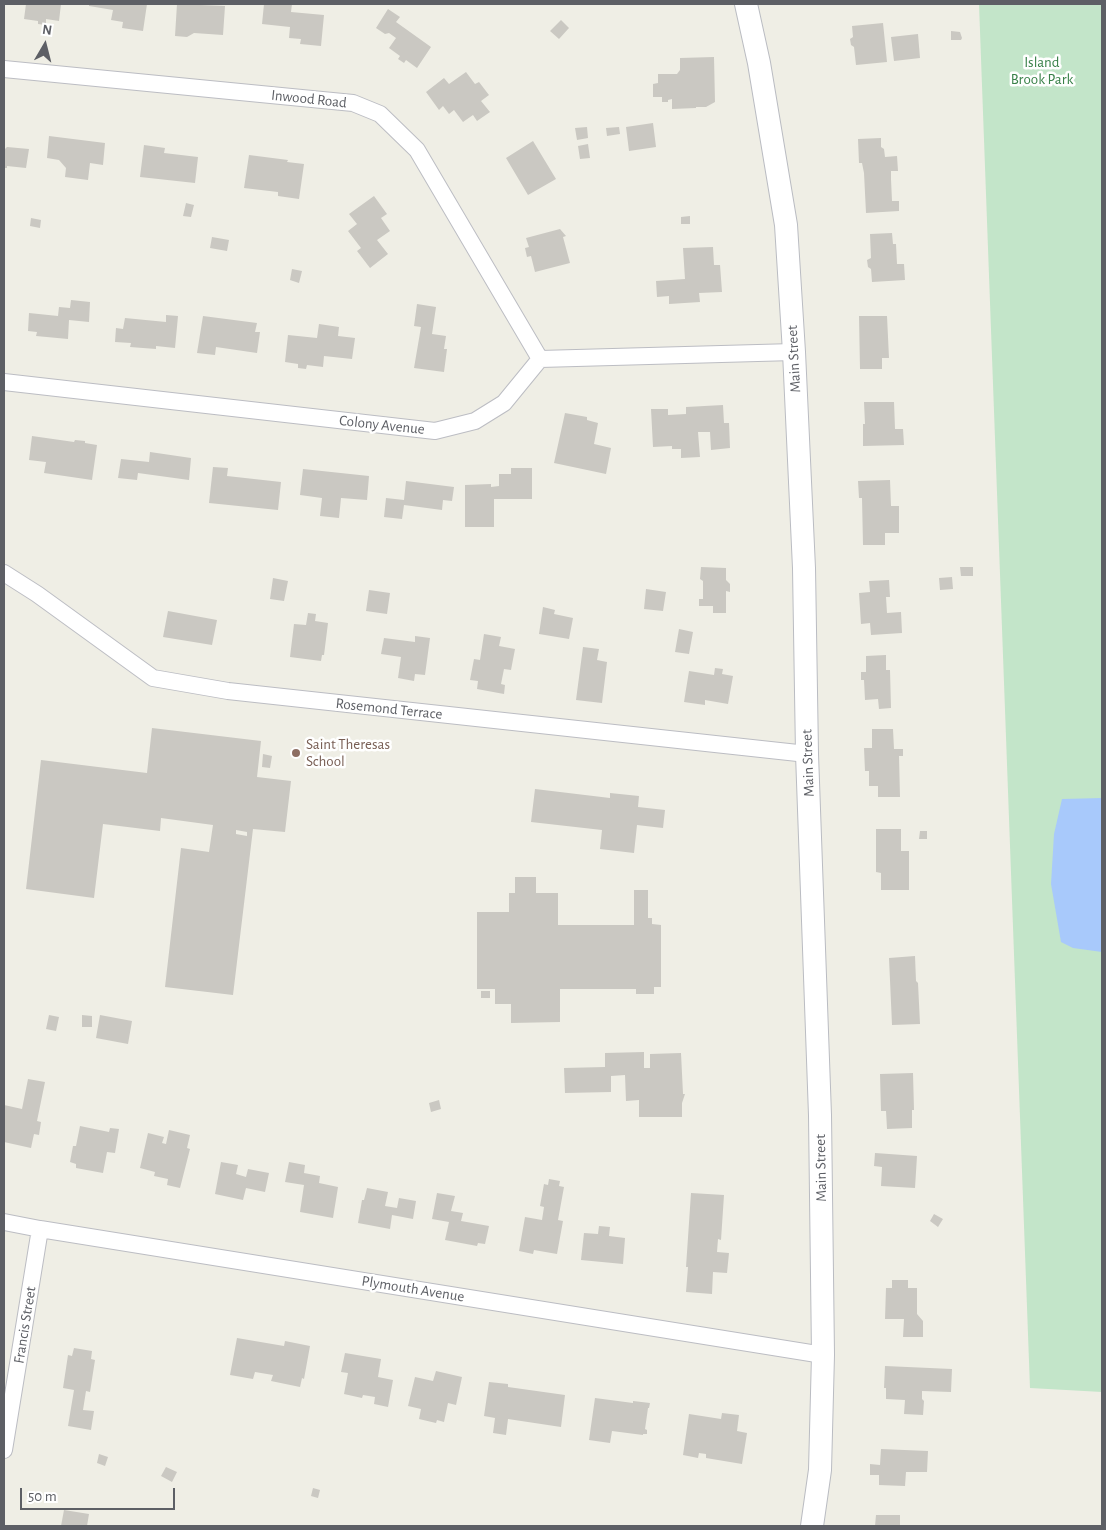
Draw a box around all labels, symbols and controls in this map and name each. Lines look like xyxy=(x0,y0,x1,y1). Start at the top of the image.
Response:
north arrow xyxy=(20,20,70,70)
text: N xyxy=(41,23,53,38)
park label: Island Brook Park xyxy=(1011,53,1073,88)
street label: Inwood Road xyxy=(270,86,348,112)
street label: Main Street xyxy=(783,325,805,393)
street label: Colony Avenue xyxy=(338,412,426,438)
street label: Rosemond Terrace xyxy=(335,694,443,724)
street label: Main Street xyxy=(798,729,818,797)
place label: Saint Theresas School xyxy=(306,735,390,770)
marker: Saint Theresas School xyxy=(290,747,302,759)
street label: Main Street xyxy=(811,1134,831,1202)
street label: Plymouth Avenue xyxy=(360,1272,466,1306)
street label: Francis Street xyxy=(10,1285,40,1365)
scale bar xyxy=(22,1478,178,1510)
text: 50 m xyxy=(28,1489,57,1504)

